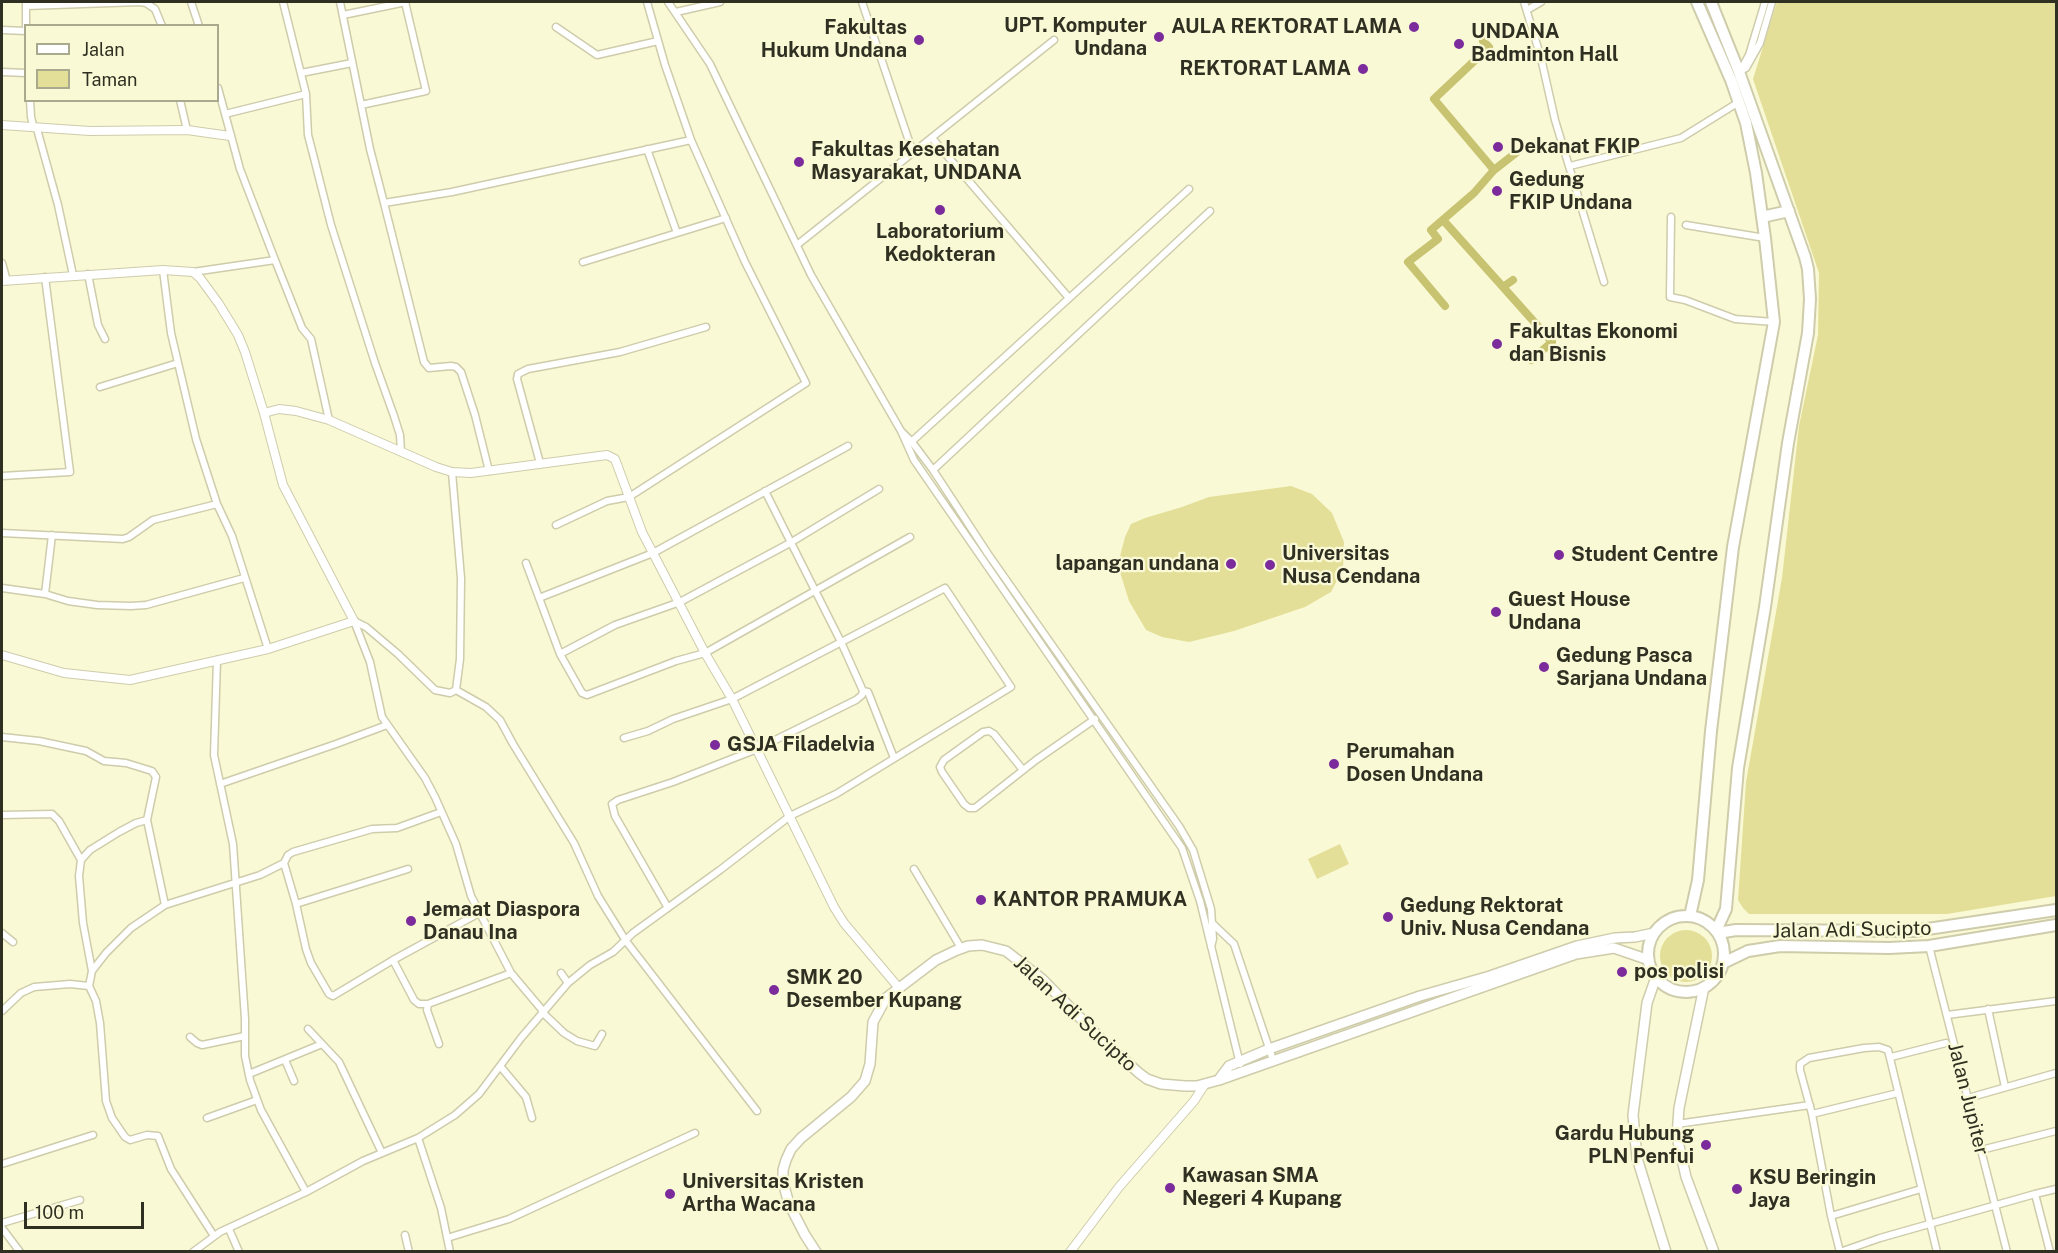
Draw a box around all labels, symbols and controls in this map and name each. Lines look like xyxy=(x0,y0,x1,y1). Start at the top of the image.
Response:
place label: UPT. Komputer Undana xyxy=(1004,14,1147,61)
place label: AULA REKTORAT LAMA xyxy=(1171,15,1402,39)
place label: Fakultas Hukum Undana xyxy=(761,16,907,63)
marker: AULA REKTORAT LAMA xyxy=(1407,20,1421,34)
place label: UNDANA Badminton Hall xyxy=(1471,20,1618,67)
legend xyxy=(24,24,219,102)
marker: UPT. Komputer Undana xyxy=(1152,30,1166,44)
marker: Fakultas Hukum Undana xyxy=(912,33,926,47)
marker: UNDANA Badminton Hall xyxy=(1452,37,1466,51)
text: Jalan xyxy=(82,39,125,60)
place label: REKTORAT LAMA xyxy=(1179,57,1351,81)
marker: REKTORAT LAMA xyxy=(1356,62,1370,76)
text: Taman xyxy=(82,69,137,90)
place label: Dekanat FKIP xyxy=(1510,135,1640,159)
place label: Fakultas Kesehatan Masyarakat, UNDANA xyxy=(811,138,1022,185)
marker: Dekanat FKIP xyxy=(1491,140,1505,154)
marker: Fakultas Kesehatan Masyarakat, UNDANA xyxy=(792,155,806,169)
place label: Gedung FKIP Undana xyxy=(1509,168,1632,215)
marker: Gedung FKIP Undana xyxy=(1490,184,1504,198)
marker: Laboratorium Kedokteran xyxy=(933,203,947,217)
place label: Laboratorium Kedokteran xyxy=(876,220,1004,267)
place label: Fakultas Ekonomi dan Bisnis xyxy=(1509,320,1678,367)
marker: Fakultas Ekonomi dan Bisnis xyxy=(1490,337,1504,351)
place label: Universitas Nusa Cendana xyxy=(1282,542,1420,589)
place label: Student Centre xyxy=(1571,543,1718,567)
marker: Student Centre xyxy=(1552,548,1566,562)
place label: lapangan undana xyxy=(1056,552,1219,576)
marker: lapangan undana xyxy=(1224,557,1238,571)
marker: Universitas Nusa Cendana xyxy=(1263,558,1277,572)
place label: Guest House Undana xyxy=(1508,588,1630,635)
marker: Guest House Undana xyxy=(1489,605,1503,619)
place label: Gedung Pasca Sarjana Undana xyxy=(1556,644,1707,691)
marker: Gedung Pasca Sarjana Undana xyxy=(1537,660,1551,674)
place label: GSJA Filadelvia xyxy=(727,733,875,757)
marker: GSJA Filadelvia xyxy=(708,738,722,752)
place label: Perumahan Dosen Undana xyxy=(1346,740,1483,787)
marker: Perumahan Dosen Undana xyxy=(1327,757,1341,771)
place label: KANTOR PRAMUKA xyxy=(993,888,1187,912)
marker: KANTOR PRAMUKA xyxy=(974,893,988,907)
place label: Gedung Rektorat Univ. Nusa Cendana xyxy=(1400,894,1589,941)
place label: Jemaat Diaspora Danau Ina xyxy=(423,898,580,945)
marker: Gedung Rektorat Univ. Nusa Cendana xyxy=(1381,910,1395,924)
marker: Jemaat Diaspora Danau Ina xyxy=(404,914,418,928)
street label: Jalan Adi Sucipto xyxy=(1772,917,1932,943)
street label: Jalan Adi Sucipto xyxy=(1009,951,1141,1077)
place label: pos polisi xyxy=(1634,960,1724,984)
marker: pos polisi xyxy=(1615,965,1629,979)
place label: SMK 20 Desember Kupang xyxy=(786,966,962,1013)
marker: SMK 20 Desember Kupang xyxy=(767,983,781,997)
street label: Jalan Jupiter xyxy=(1942,1040,1994,1158)
place label: Gardu Hubung PLN Penfui xyxy=(1555,1122,1694,1169)
marker: Gardu Hubung PLN Penfui xyxy=(1699,1138,1713,1152)
place label: Kawasan SMA Negeri 4 Kupang xyxy=(1182,1164,1342,1211)
place label: KSU Beringin Jaya xyxy=(1749,1166,1876,1213)
place label: Universitas Kristen Artha Wacana xyxy=(682,1170,864,1217)
marker: Kawasan SMA Negeri 4 Kupang xyxy=(1163,1181,1177,1195)
marker: KSU Beringin Jaya xyxy=(1730,1182,1744,1196)
marker: Universitas Kristen Artha Wacana xyxy=(663,1187,677,1201)
scale bar xyxy=(27,1190,147,1228)
text: 100 m xyxy=(35,1202,84,1223)

